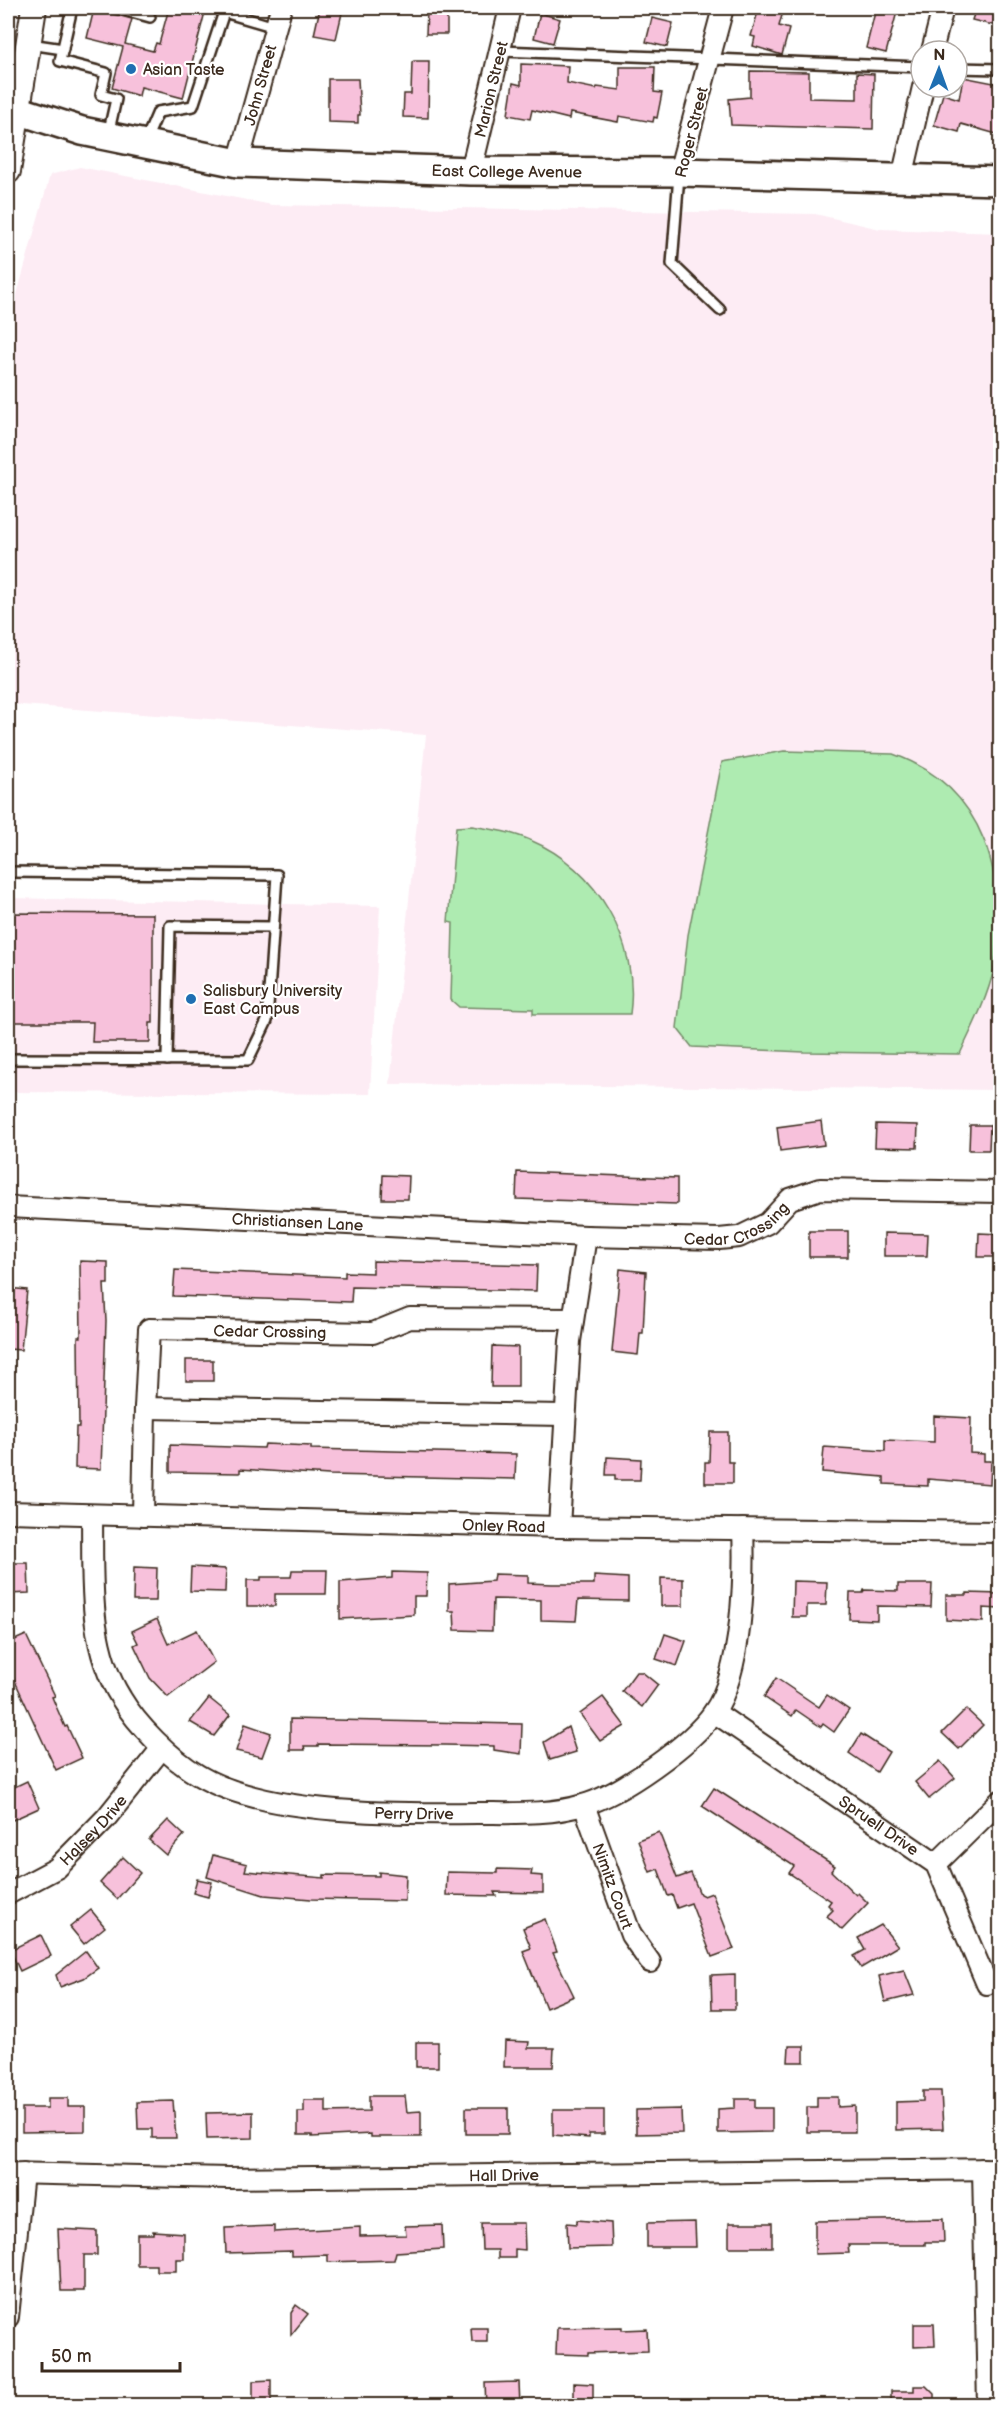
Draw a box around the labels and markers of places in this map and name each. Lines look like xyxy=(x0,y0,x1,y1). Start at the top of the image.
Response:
place label: Asian Taste xyxy=(143,61,225,80)
marker: Asian Taste xyxy=(124,62,138,76)
place label: Salisbury University East Campus xyxy=(203,982,343,1019)
marker: Salisbury University East Campus xyxy=(184,992,198,1006)

